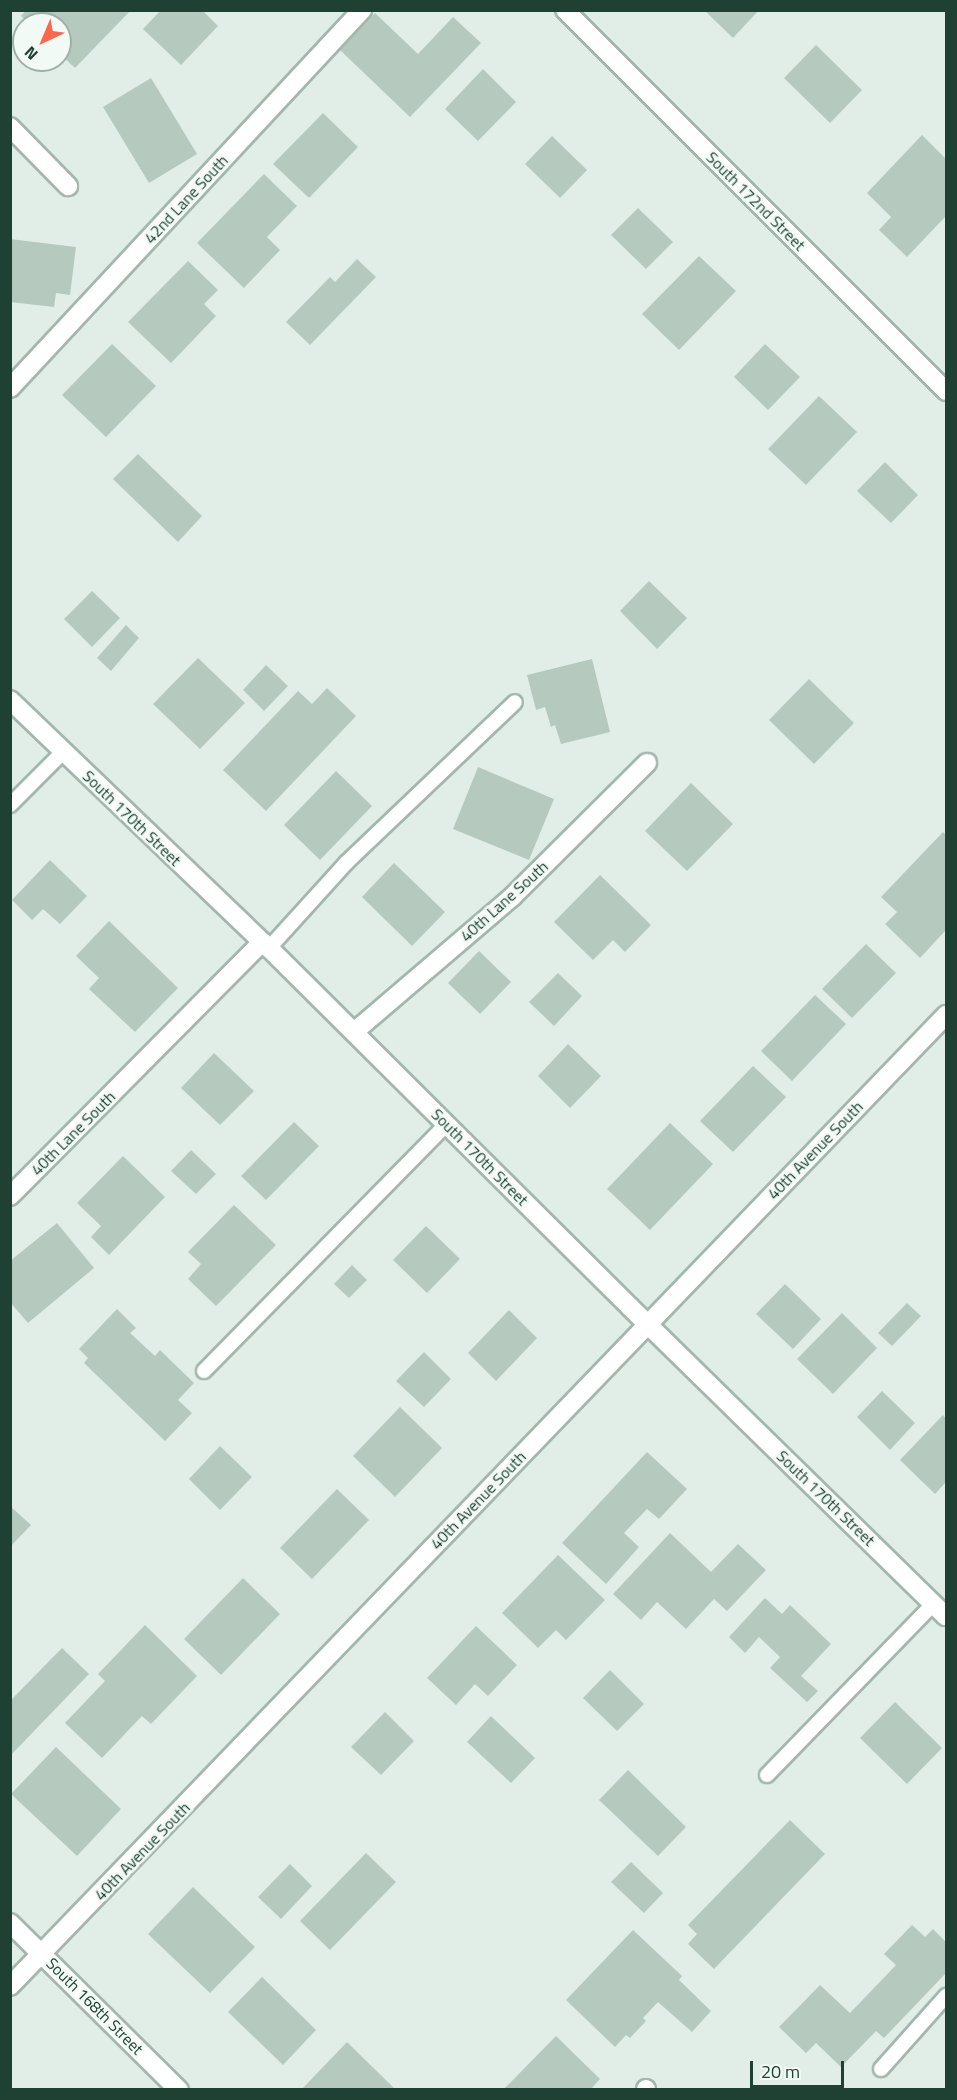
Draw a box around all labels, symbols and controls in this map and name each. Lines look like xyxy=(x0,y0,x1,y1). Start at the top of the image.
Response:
north arrow xyxy=(12,12,72,72)
text: N xyxy=(19,41,43,66)
street label: South 172nd Street xyxy=(703,148,809,254)
street label: 42nd Lane South xyxy=(140,151,232,247)
street label: South 170th Street xyxy=(79,766,185,870)
street label: 40th Lane South xyxy=(456,857,552,945)
street label: 40th Lane South xyxy=(27,1087,119,1179)
street label: 40th Avenue South xyxy=(763,1097,867,1203)
street label: South 170th Street xyxy=(428,1105,532,1209)
street label: South 170th Street xyxy=(773,1446,879,1550)
street label: 40th Avenue South xyxy=(426,1447,530,1553)
street label: 40th Avenue South xyxy=(90,1798,194,1904)
street label: South 168th Street xyxy=(43,1954,147,2058)
scale bar xyxy=(753,2049,848,2087)
text: 20 m xyxy=(761,2058,800,2085)

